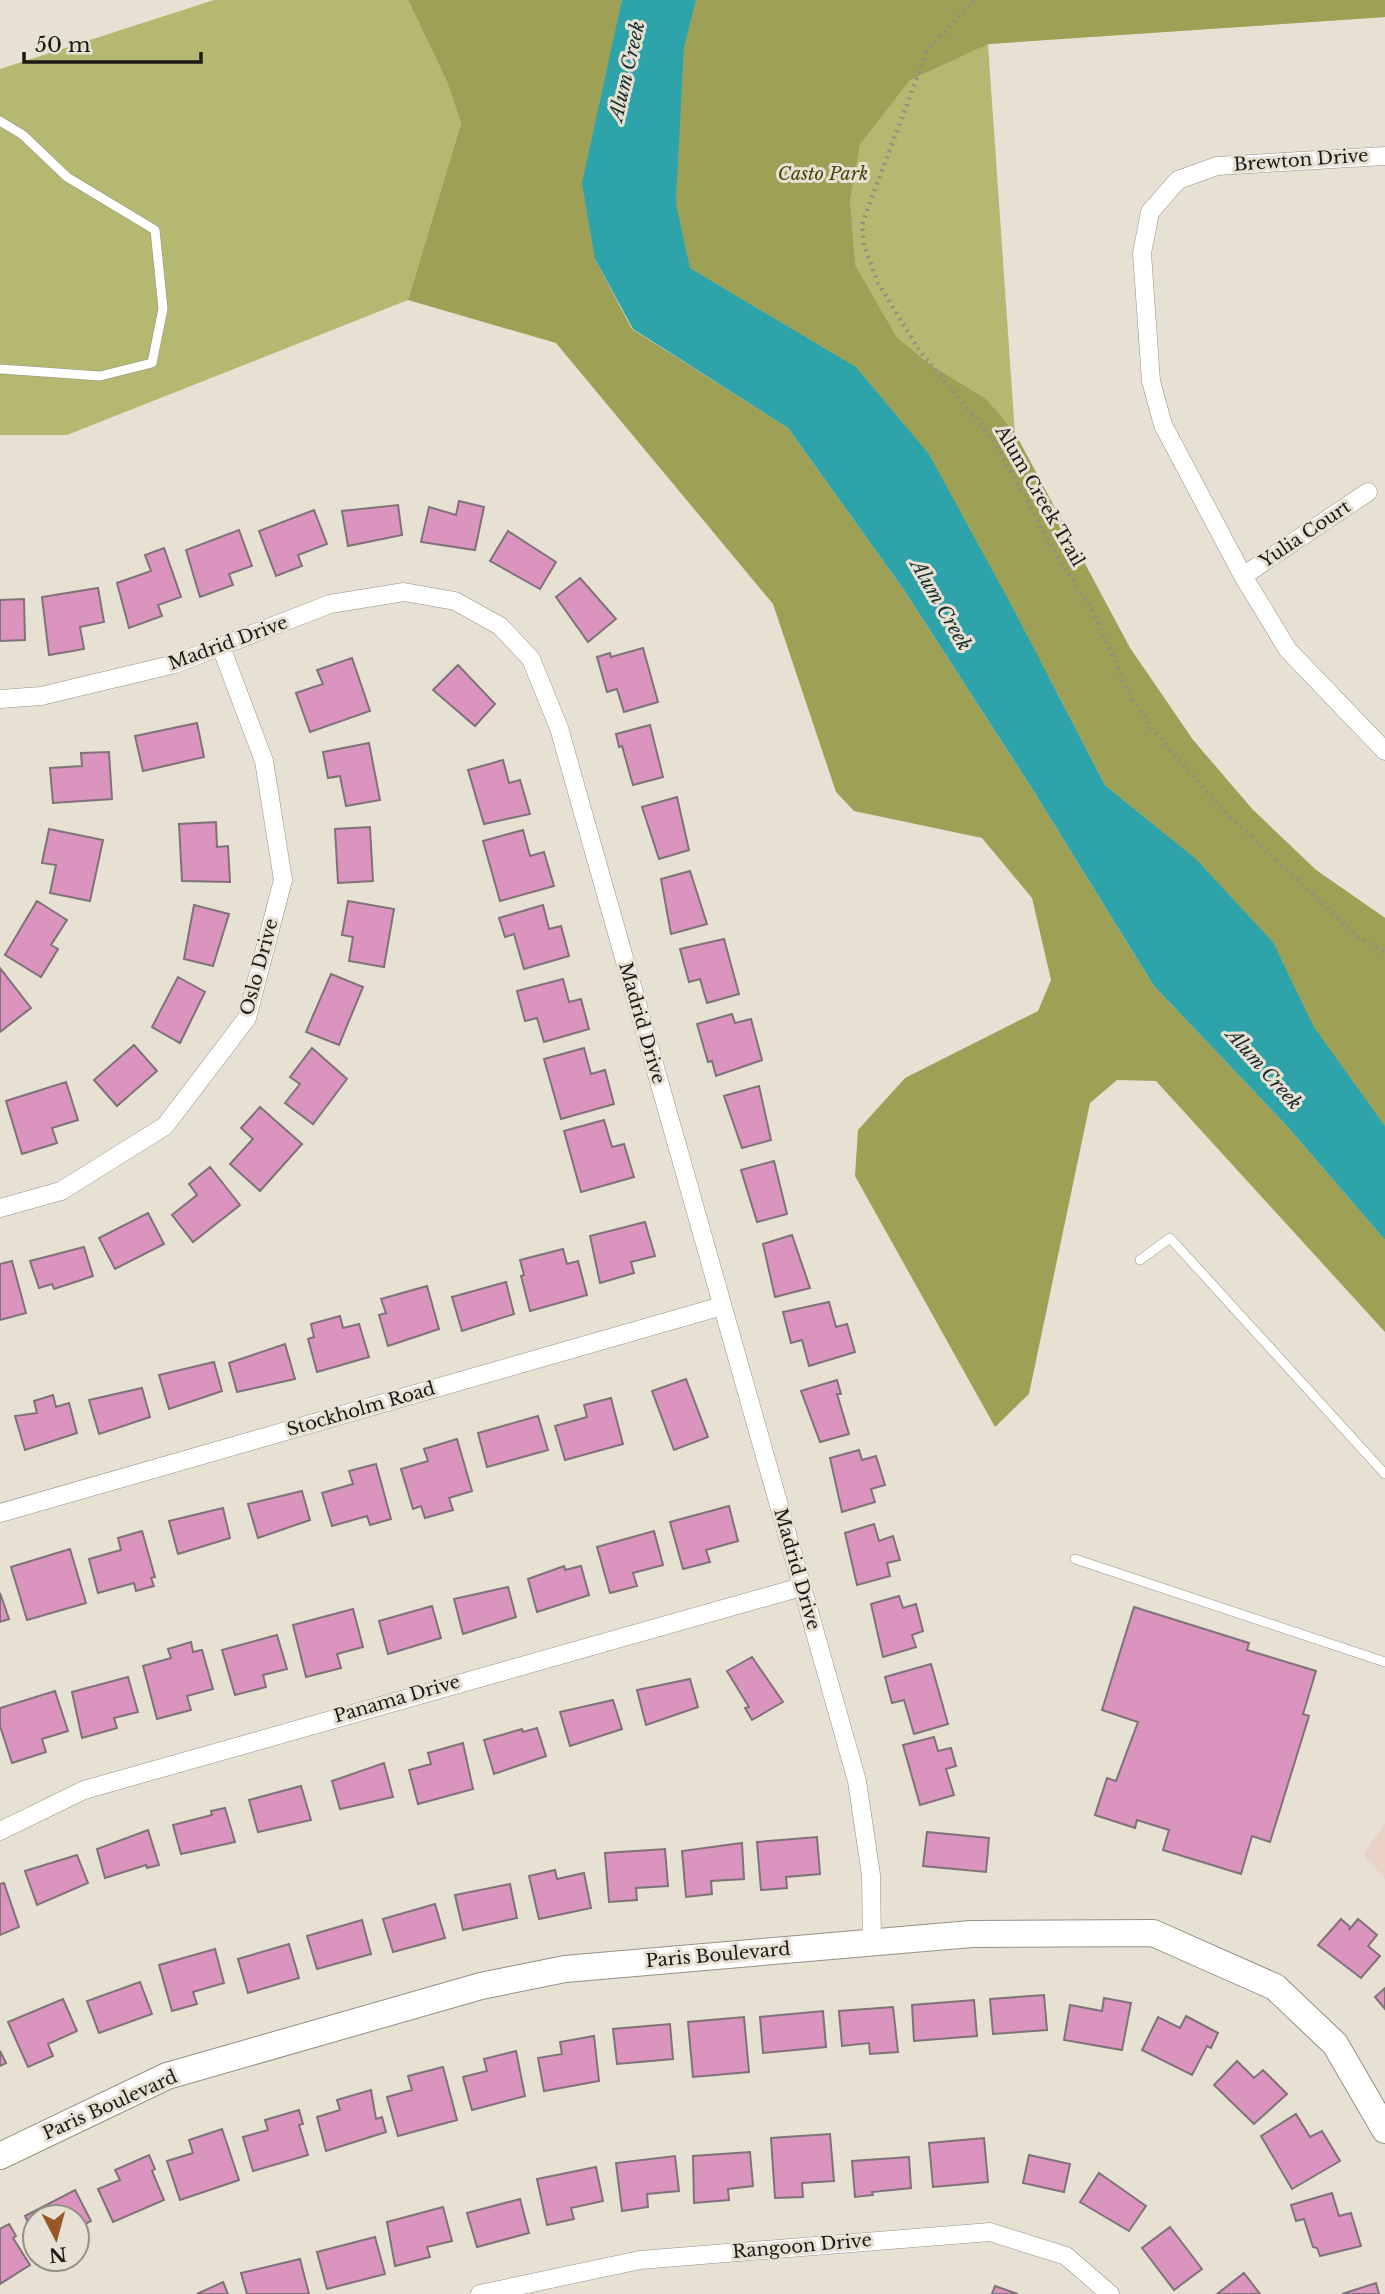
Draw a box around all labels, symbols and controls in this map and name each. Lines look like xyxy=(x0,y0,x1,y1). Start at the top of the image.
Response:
water label: Alum Creek xyxy=(604,19,650,126)
scale bar xyxy=(24,21,201,65)
text: 50 m xyxy=(35,32,91,58)
street label: Brewton Drive xyxy=(1233,144,1369,176)
park label: Casto Park xyxy=(778,163,868,185)
street label: Alum Creek Trail xyxy=(990,421,1089,570)
street label: Yulia Court xyxy=(1255,495,1355,573)
water label: Alum Creek xyxy=(904,553,976,655)
street label: Madrid Drive xyxy=(165,611,291,675)
street label: Oslo Drive xyxy=(236,916,282,1018)
street label: Madrid Drive xyxy=(614,960,670,1086)
water label: Alum Creek xyxy=(1219,1021,1306,1114)
street label: Stockholm Road xyxy=(284,1377,438,1441)
street label: Madrid Drive xyxy=(769,1506,825,1632)
street label: Panama Drive xyxy=(331,1670,463,1728)
street label: Paris Boulevard xyxy=(645,1938,791,1972)
street label: Paris Boulevard xyxy=(39,2065,181,2145)
north arrow xyxy=(21,2203,91,2273)
street label: Rangoon Drive xyxy=(731,2229,873,2263)
text: N xyxy=(48,2242,68,2267)

